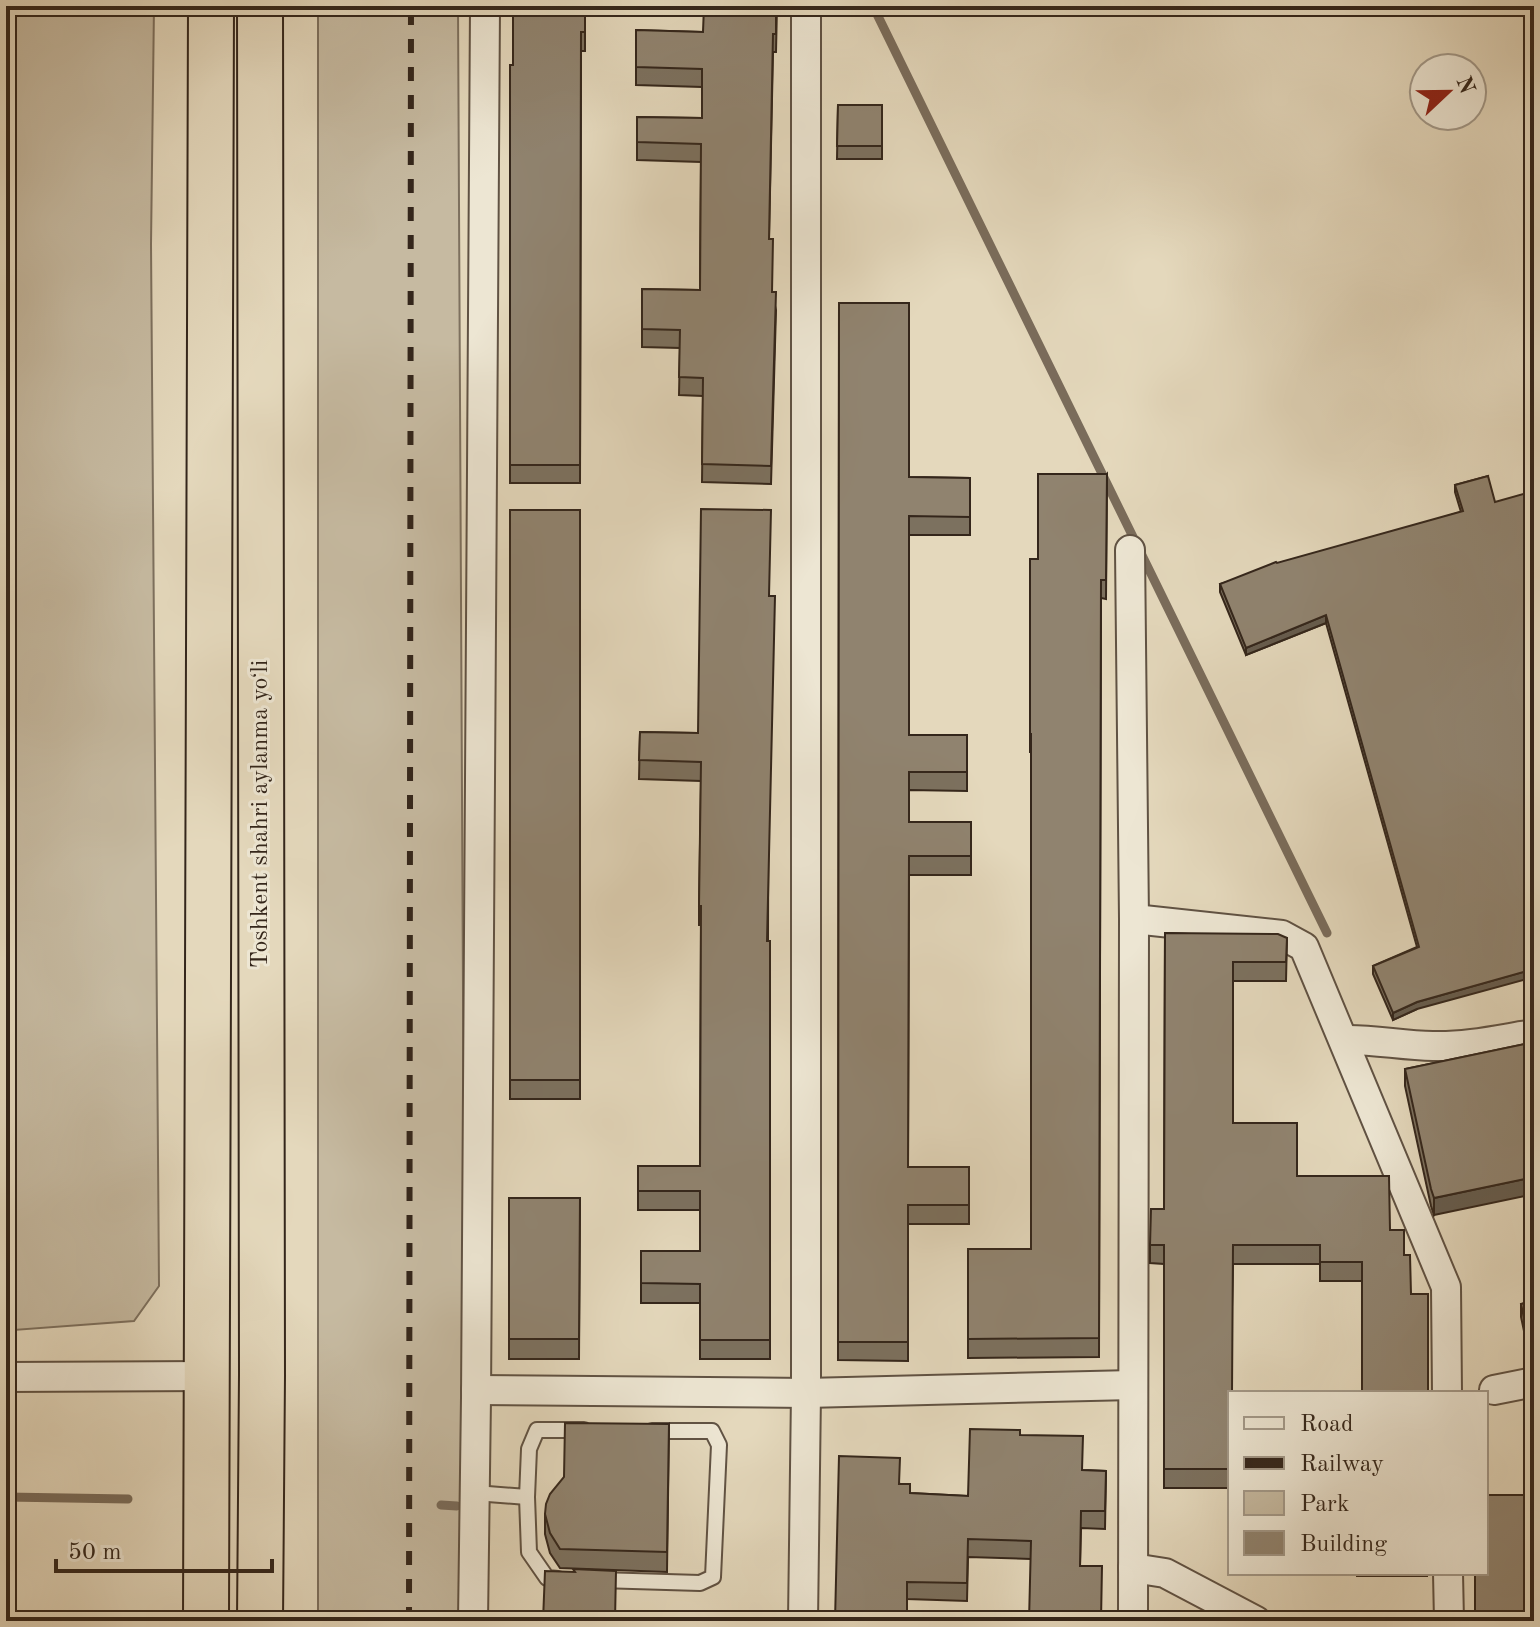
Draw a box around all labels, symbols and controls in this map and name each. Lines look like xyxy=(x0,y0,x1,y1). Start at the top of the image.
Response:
north arrow xyxy=(1408,52,1488,132)
text: N xyxy=(1451,73,1478,97)
street label: Toshkent shahri aylanma yoʻli xyxy=(249,660,273,968)
legend xyxy=(1228,1391,1488,1575)
text: Road xyxy=(1300,1413,1353,1437)
text: Railway xyxy=(1300,1453,1384,1477)
text: Park xyxy=(1300,1493,1349,1517)
scale bar xyxy=(56,1523,272,1573)
text: Building xyxy=(1300,1533,1387,1557)
text: 50 m xyxy=(68,1541,122,1565)

